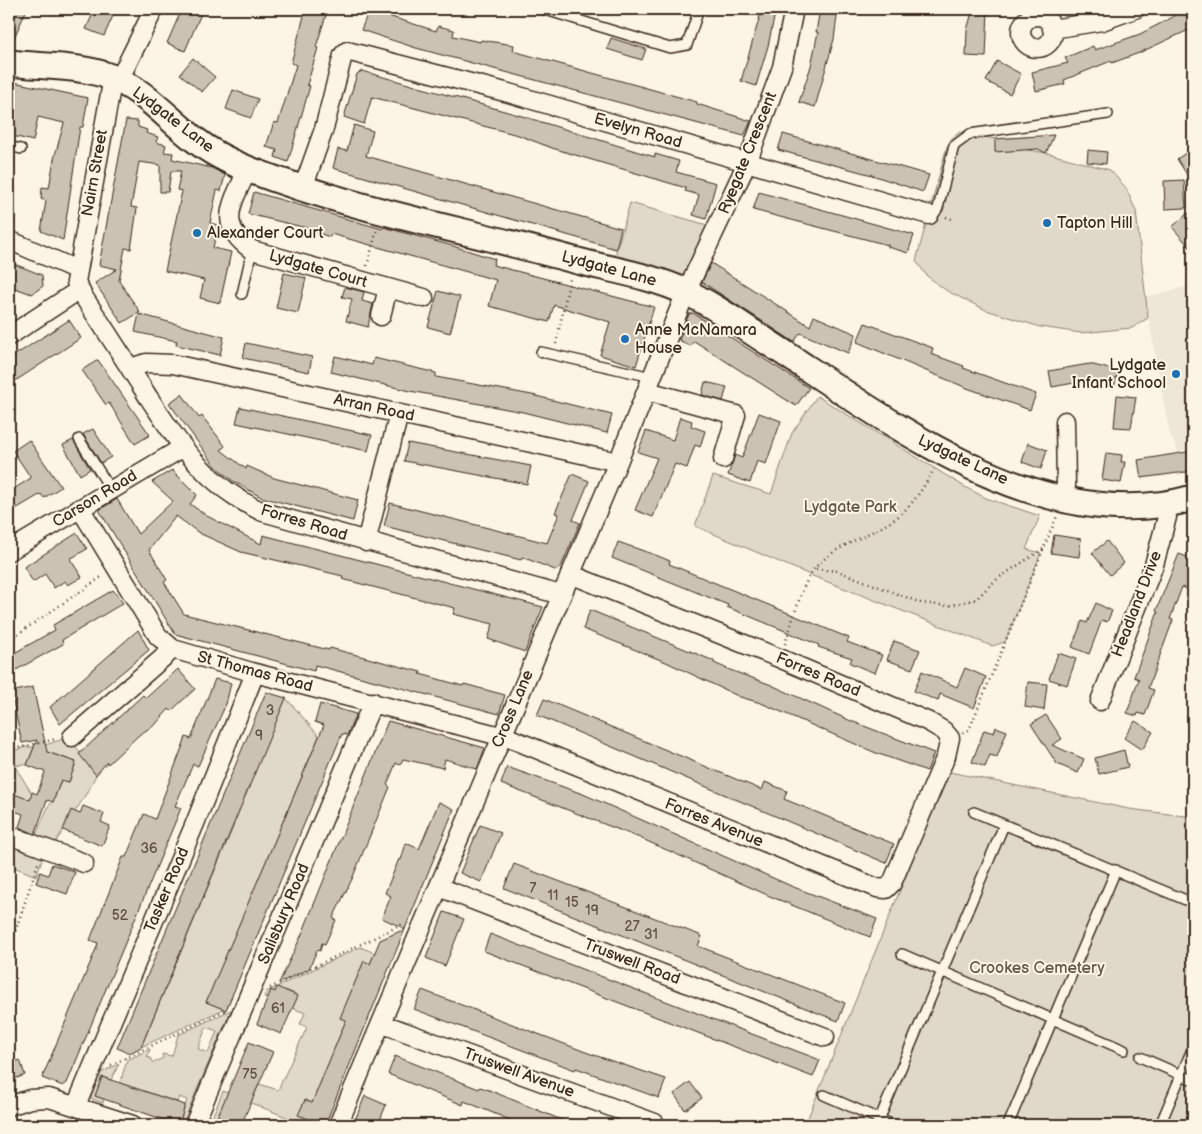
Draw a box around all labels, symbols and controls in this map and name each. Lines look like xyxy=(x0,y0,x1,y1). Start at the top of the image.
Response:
street label: Lydgate Lane xyxy=(128,83,218,157)
street label: Ryegate Crescent xyxy=(715,89,781,217)
street label: Evelyn Road xyxy=(592,109,684,153)
street label: Nairn Street xyxy=(78,128,112,218)
place label: Tapton Hill xyxy=(1057,214,1133,233)
marker: Tapton Hill xyxy=(1041,217,1053,229)
place label: Alexander Court xyxy=(207,224,323,243)
marker: Alexander Court xyxy=(191,227,203,239)
street label: Lydgate Court xyxy=(267,246,369,292)
street label: Lydgate Lane xyxy=(560,247,659,291)
place label: Anne McNamara House xyxy=(635,321,757,358)
marker: Anne McNamara House xyxy=(619,333,631,345)
place label: Lydgate Infant School xyxy=(1072,356,1166,393)
marker: Lydgate Infant School xyxy=(1170,368,1182,380)
street label: Arran Road xyxy=(332,390,416,426)
street label: Lydgate Lane xyxy=(915,431,1012,489)
street label: Carson Road xyxy=(49,466,141,532)
park label: Lydgate Park xyxy=(803,498,897,517)
street label: Forres Road xyxy=(258,501,350,545)
street label: Headland Drive xyxy=(1108,548,1166,660)
street label: St Thomas Road xyxy=(195,647,315,697)
street label: Forres Road xyxy=(773,649,863,701)
street label: Cross Lane xyxy=(488,667,538,751)
house number: 3 xyxy=(266,702,274,719)
house number: 9 xyxy=(255,727,263,744)
street label: Forres Avenue xyxy=(662,795,767,852)
house number: 36 xyxy=(140,840,158,857)
street label: Tasker Road xyxy=(141,845,193,935)
street label: Salisbury Road xyxy=(254,861,314,967)
house number: 7 xyxy=(530,880,537,897)
house number: 11 xyxy=(548,887,558,904)
house number: 15 xyxy=(565,894,579,911)
house number: 19 xyxy=(585,902,599,919)
house number: 52 xyxy=(112,907,129,924)
house number: 27 xyxy=(624,918,640,935)
house number: 31 xyxy=(644,926,658,943)
street label: Truswell Road xyxy=(581,935,683,989)
park label: Crookes Cemetery xyxy=(969,959,1106,978)
house number: 61 xyxy=(271,1000,285,1017)
street label: Truswell Avenue xyxy=(461,1044,578,1102)
house number: 75 xyxy=(243,1066,257,1083)

